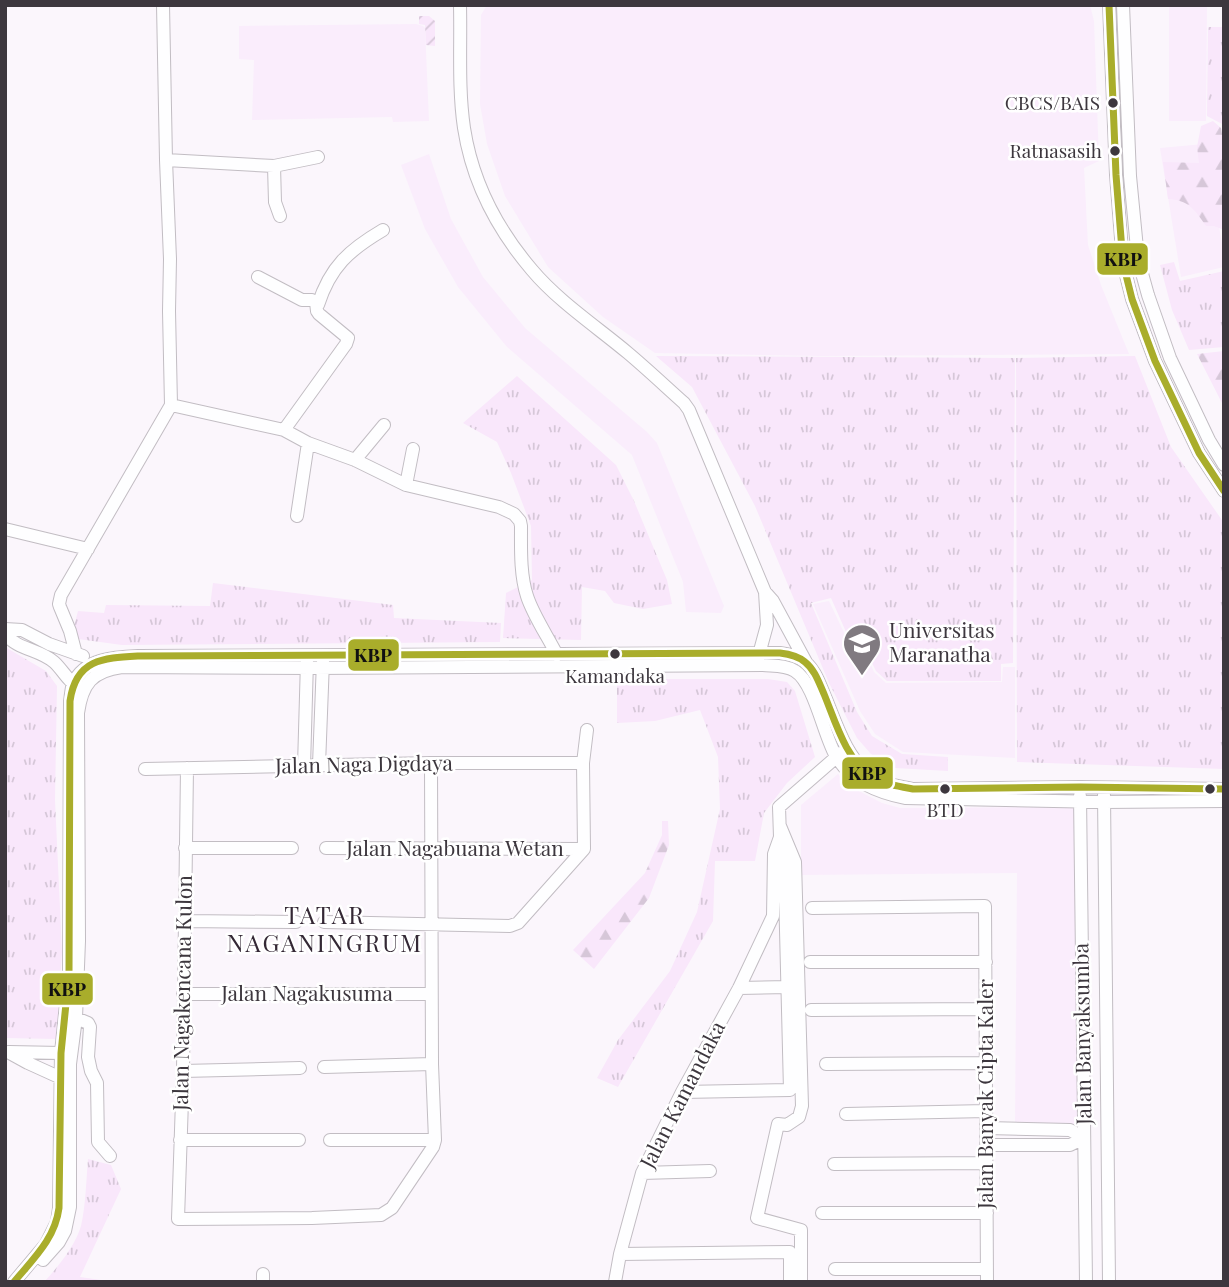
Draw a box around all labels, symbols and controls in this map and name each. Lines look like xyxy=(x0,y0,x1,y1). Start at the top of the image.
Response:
place label: CBCS/BAIS xyxy=(1005,89,1100,115)
marker: CBCS/BAIS xyxy=(1106,96,1120,110)
place label: Ratnasasih xyxy=(1010,137,1102,163)
marker: Ratnasasih xyxy=(1108,144,1122,158)
line badge: KBP xyxy=(1096,242,1149,276)
text: KBP xyxy=(1104,245,1142,271)
place label: Universitas Maranatha xyxy=(889,615,995,667)
school or university icon: Universitas Maranatha xyxy=(841,622,883,677)
line badge: KBP xyxy=(347,638,400,672)
text: KBP xyxy=(354,641,392,667)
marker: Kamandaka xyxy=(608,647,622,661)
place label: Kamandaka xyxy=(565,662,665,688)
street label: Jalan Naga Digdaya xyxy=(274,747,454,779)
line badge: KBP xyxy=(841,756,894,790)
text: KBP xyxy=(848,759,886,785)
marker: BTD xyxy=(938,782,952,796)
unlabelled marker xyxy=(1203,782,1217,796)
place label: BTD xyxy=(926,796,964,822)
street label: Jalan Nagabuana Wetan xyxy=(345,833,564,861)
street label: Jalan Nagakencana Kulon xyxy=(165,874,197,1112)
district label: TATAR NAGANINGRUM xyxy=(227,898,423,958)
street label: Jalan Banyaksumba xyxy=(1065,942,1097,1126)
line badge: KBP xyxy=(41,972,94,1006)
text: KBP xyxy=(48,975,86,1001)
street label: Jalan Nagakusuma xyxy=(220,978,393,1006)
street label: Jalan Banyak Cipta Kaler xyxy=(970,978,998,1210)
street label: Jalan Kamandaka xyxy=(632,1015,731,1173)

